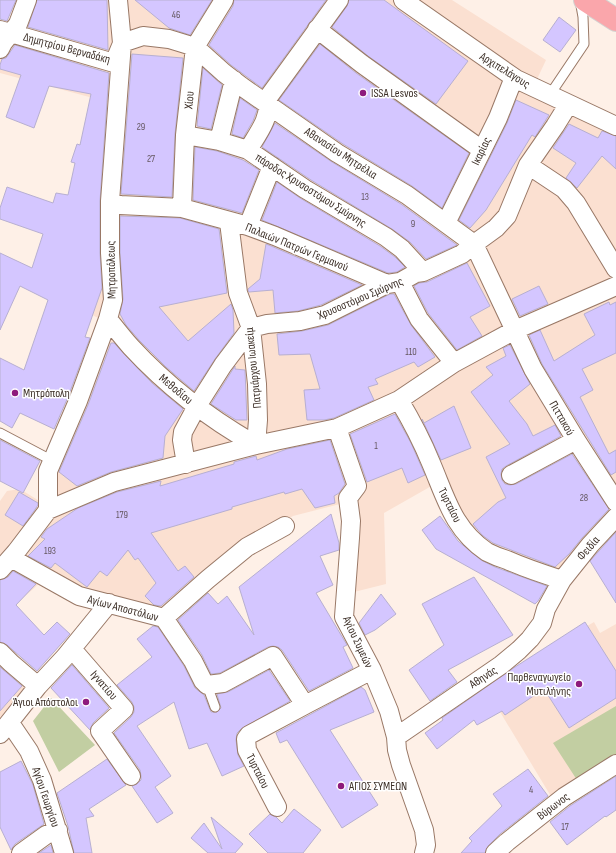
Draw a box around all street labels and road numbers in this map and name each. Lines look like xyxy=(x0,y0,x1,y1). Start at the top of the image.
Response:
street label: Δημητρίου Βερναδάκη xyxy=(22,30,112,67)
street label: Αρχιπελάγους xyxy=(476,49,533,92)
street label: Χίου xyxy=(181,90,198,111)
street label: Αθανασίου Μητρέλια xyxy=(301,124,380,183)
street label: Ικαρίας xyxy=(468,134,495,168)
street label: πάροδος Χρυσοστόμου Σμύρνης xyxy=(252,150,369,231)
street label: Παλαιών Πατρών Γερμανού xyxy=(243,220,351,275)
street label: Μητροπόλεως xyxy=(103,241,120,299)
street label: Χρυσοστόμου Σμύρνης xyxy=(314,274,406,324)
street label: Πατριάρχου Ιωακείμ xyxy=(242,326,265,409)
street label: Μεθοδίου xyxy=(156,371,196,408)
street label: Πιττακού xyxy=(546,398,577,438)
street label: Τυρταίου xyxy=(434,485,465,525)
street label: Φειδία xyxy=(574,533,603,564)
street label: Αγίων Αποστόλων xyxy=(85,592,160,625)
street label: Αγίου Συμεών xyxy=(339,613,376,671)
street label: Αθηνάς xyxy=(466,663,500,692)
street label: Ιγνατίου xyxy=(87,667,121,703)
street label: Τυρταίου xyxy=(242,751,273,791)
street label: Αγίου Γεωργίου xyxy=(28,764,63,829)
street label: Βύρωνος xyxy=(534,789,573,823)

